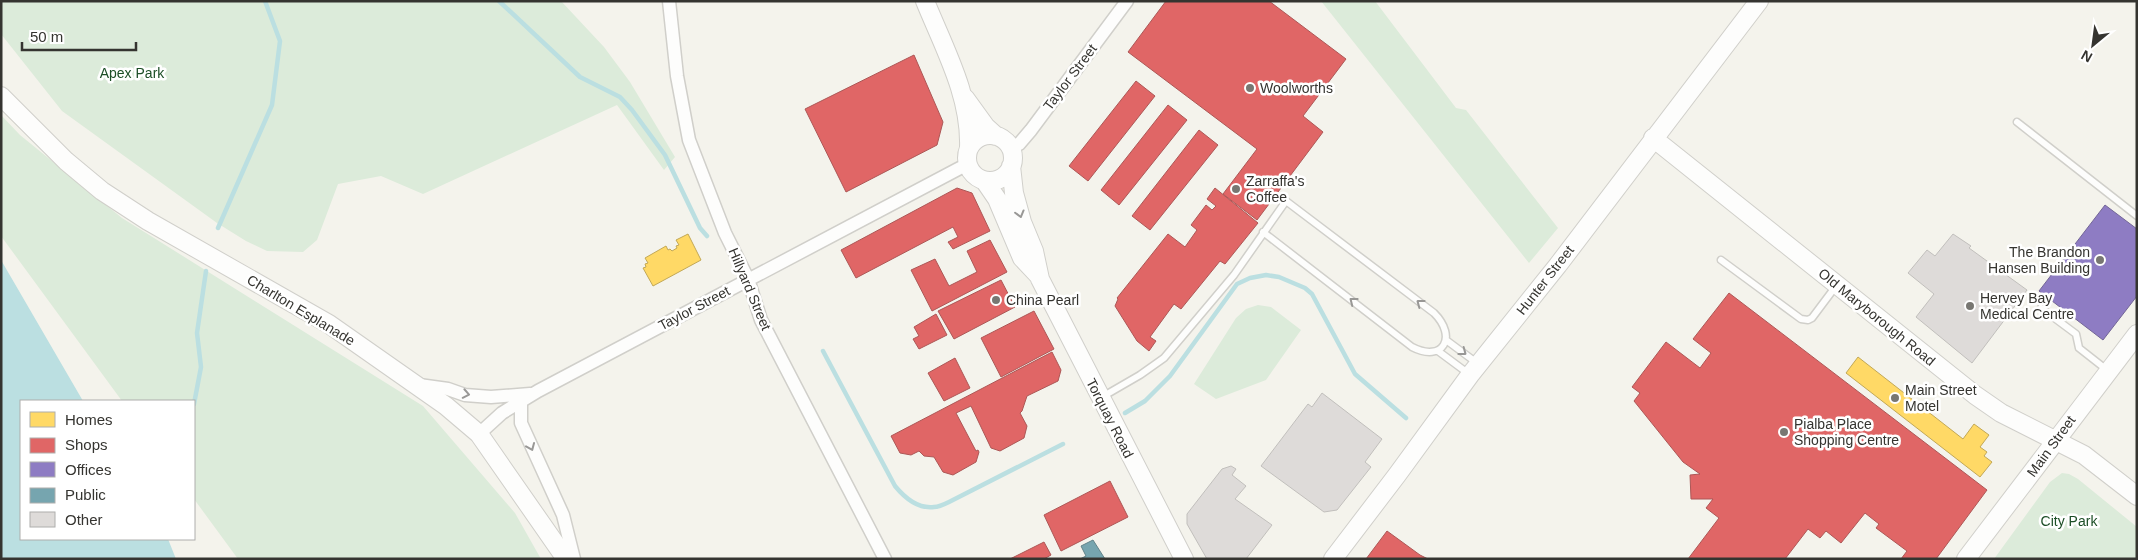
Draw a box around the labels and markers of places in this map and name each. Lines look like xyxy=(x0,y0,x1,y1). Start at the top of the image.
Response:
place label: Woolworths xyxy=(1260,80,1333,96)
marker: Woolworths xyxy=(1244,82,1256,94)
place label: Zarraffa's Coffee xyxy=(1246,173,1304,205)
marker: Zarraffa's Coffee xyxy=(1230,183,1242,195)
place label: The Brandon Hansen Building xyxy=(1988,244,2090,276)
marker: The Brandon Hansen Building xyxy=(2094,254,2106,266)
place label: Hervey Bay Medical Centre xyxy=(1980,290,2074,322)
place label: China Pearl xyxy=(1006,292,1079,308)
marker: China Pearl xyxy=(990,294,1002,306)
marker: Hervey Bay Medical Centre xyxy=(1964,300,1976,312)
place label: Main Street Motel xyxy=(1905,382,1977,414)
marker: Main Street Motel xyxy=(1889,392,1901,404)
place label: Pialba Place Shopping Centre xyxy=(1794,416,1899,448)
marker: Pialba Place Shopping Centre xyxy=(1778,426,1790,438)

